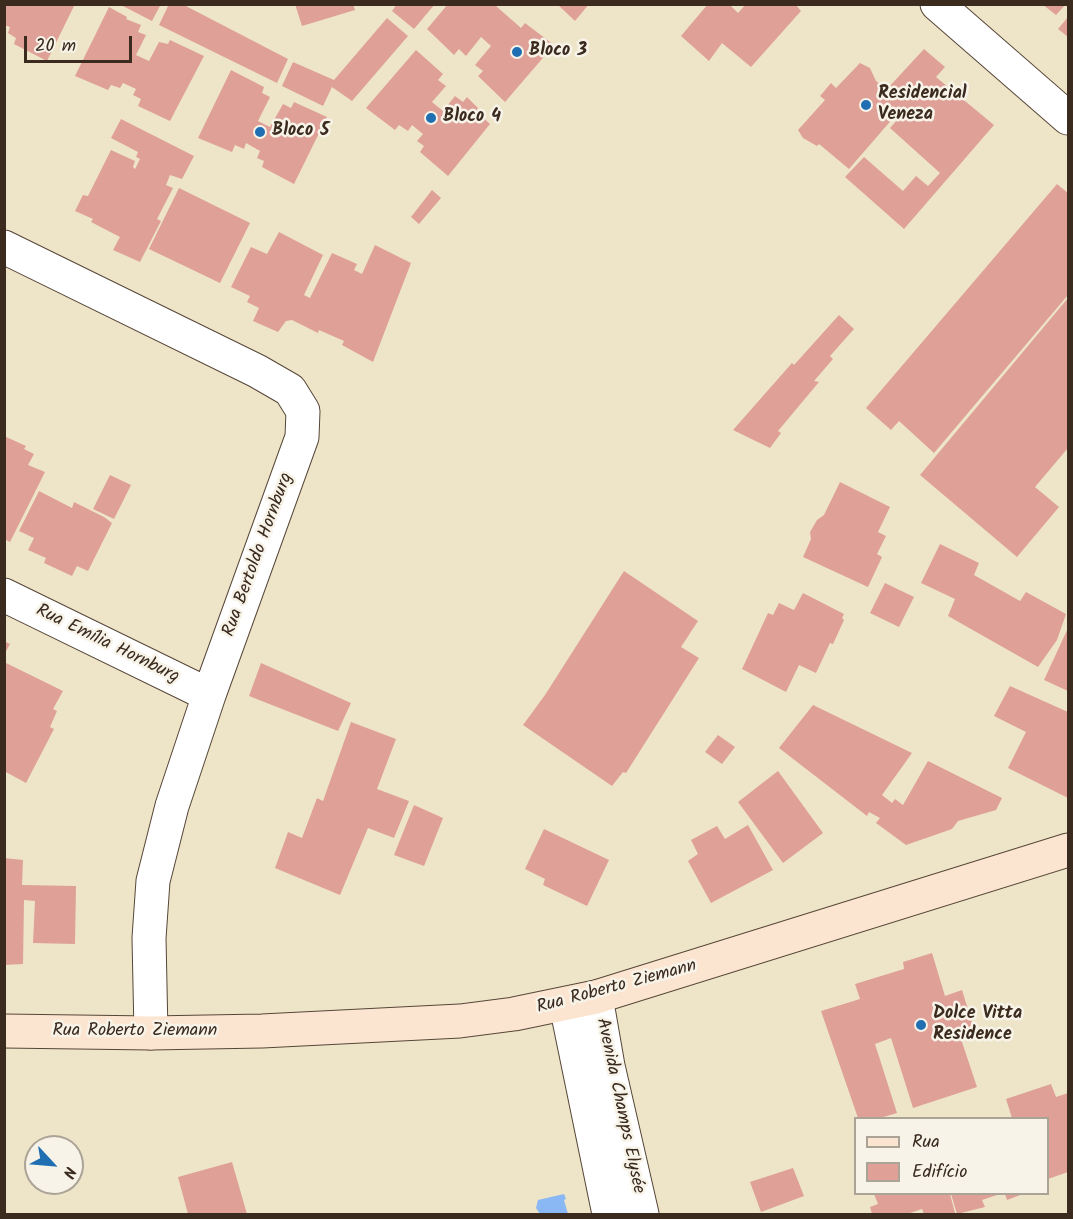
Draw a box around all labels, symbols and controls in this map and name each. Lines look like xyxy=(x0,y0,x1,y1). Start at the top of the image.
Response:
scale bar xyxy=(27,24,135,62)
text: 20 m xyxy=(35,32,76,61)
place label: Bloco 3 xyxy=(529,41,587,63)
marker: Bloco 3 xyxy=(510,45,524,59)
place label: Residencial Veneza xyxy=(878,84,967,127)
marker: Residencial Veneza xyxy=(859,98,873,112)
place label: Bloco 4 xyxy=(443,107,501,129)
marker: Bloco 4 xyxy=(424,111,438,125)
place label: Bloco 5 xyxy=(272,121,329,143)
marker: Bloco 5 xyxy=(253,125,267,139)
street label: Rua Bertoldo Hornburg xyxy=(219,470,299,640)
street label: Rua Emília Hornburg xyxy=(32,601,182,689)
street label: Rua Roberto Ziemann xyxy=(535,956,699,1020)
place label: Dolce Vitta Residence xyxy=(933,1004,1022,1046)
street label: Avenida Champs Elysée xyxy=(590,1016,648,1196)
marker: Dolce Vitta Residence xyxy=(914,1018,928,1032)
street label: Rua Roberto Ziemann xyxy=(53,1021,217,1043)
legend xyxy=(854,1117,1049,1195)
text: Rua xyxy=(912,1128,940,1157)
north arrow xyxy=(24,1135,84,1195)
text: Edifício xyxy=(912,1158,967,1187)
text: N xyxy=(55,1162,82,1182)

